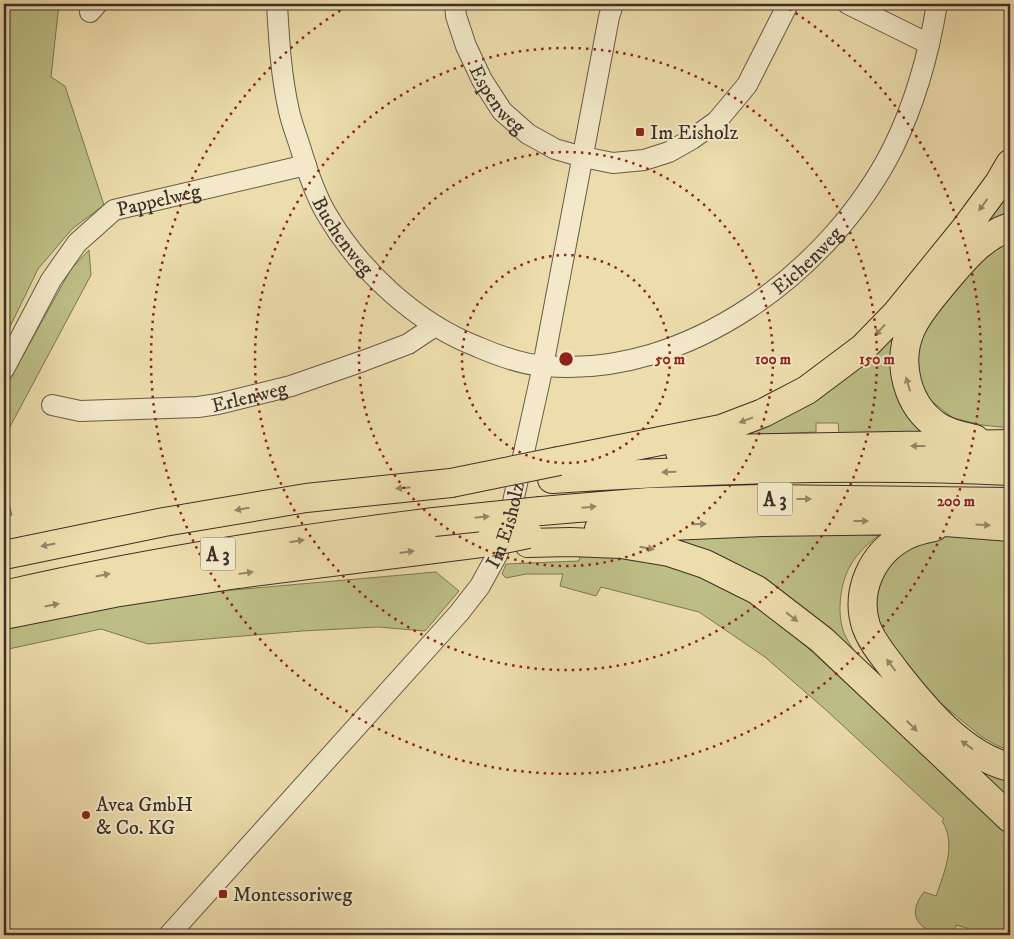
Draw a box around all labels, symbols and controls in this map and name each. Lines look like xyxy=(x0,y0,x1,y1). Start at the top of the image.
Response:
street label: Espenweg xyxy=(463,61,530,140)
place label: Im Eisholz xyxy=(650,121,739,146)
marker: Im Eisholz xyxy=(634,126,646,138)
street label: Pappelweg xyxy=(114,179,203,223)
street label: Buchenweg xyxy=(306,193,378,282)
one-way arrow xyxy=(978,198,989,211)
street label: Eichenweg xyxy=(768,222,849,301)
one-way arrow xyxy=(874,324,886,336)
centre of rings xyxy=(557,350,575,368)
text: 50 m xyxy=(654,350,686,369)
text: 100 m xyxy=(755,350,792,369)
text: 150 m xyxy=(859,350,895,369)
street label: Erlenweg xyxy=(209,376,290,419)
one-way arrow xyxy=(904,377,912,392)
one-way arrow xyxy=(739,417,754,424)
one-way arrow xyxy=(909,443,925,451)
one-way arrow xyxy=(660,468,676,476)
street label: Im Eisholz xyxy=(481,480,531,573)
road number: A 3 xyxy=(758,482,792,516)
one-way arrow xyxy=(395,484,411,492)
text: 200 m xyxy=(937,492,976,511)
one-way arrow xyxy=(796,495,812,503)
one-way arrow xyxy=(582,503,598,511)
one-way arrow xyxy=(233,506,249,514)
one-way arrow xyxy=(474,513,490,521)
one-way arrow xyxy=(854,517,870,525)
one-way arrow xyxy=(691,520,707,528)
one-way arrow xyxy=(975,522,991,530)
one-way arrow xyxy=(290,536,306,544)
road number: A 3 xyxy=(200,538,236,570)
one-way arrow xyxy=(40,541,55,549)
one-way arrow xyxy=(639,544,655,552)
one-way arrow xyxy=(400,548,416,556)
one-way arrow xyxy=(239,569,255,577)
one-way arrow xyxy=(95,570,111,578)
one-way arrow xyxy=(44,601,60,609)
one-way arrow xyxy=(785,611,798,622)
one-way arrow xyxy=(885,659,896,672)
one-way arrow xyxy=(905,720,917,732)
one-way arrow xyxy=(961,739,974,750)
place label: Avea GmbH & Co. KG xyxy=(96,793,193,841)
marker: Avea GmbH & Co. KG xyxy=(80,809,92,821)
place label: Montessoriweg xyxy=(233,883,352,908)
marker: Montessoriweg xyxy=(217,888,229,900)

